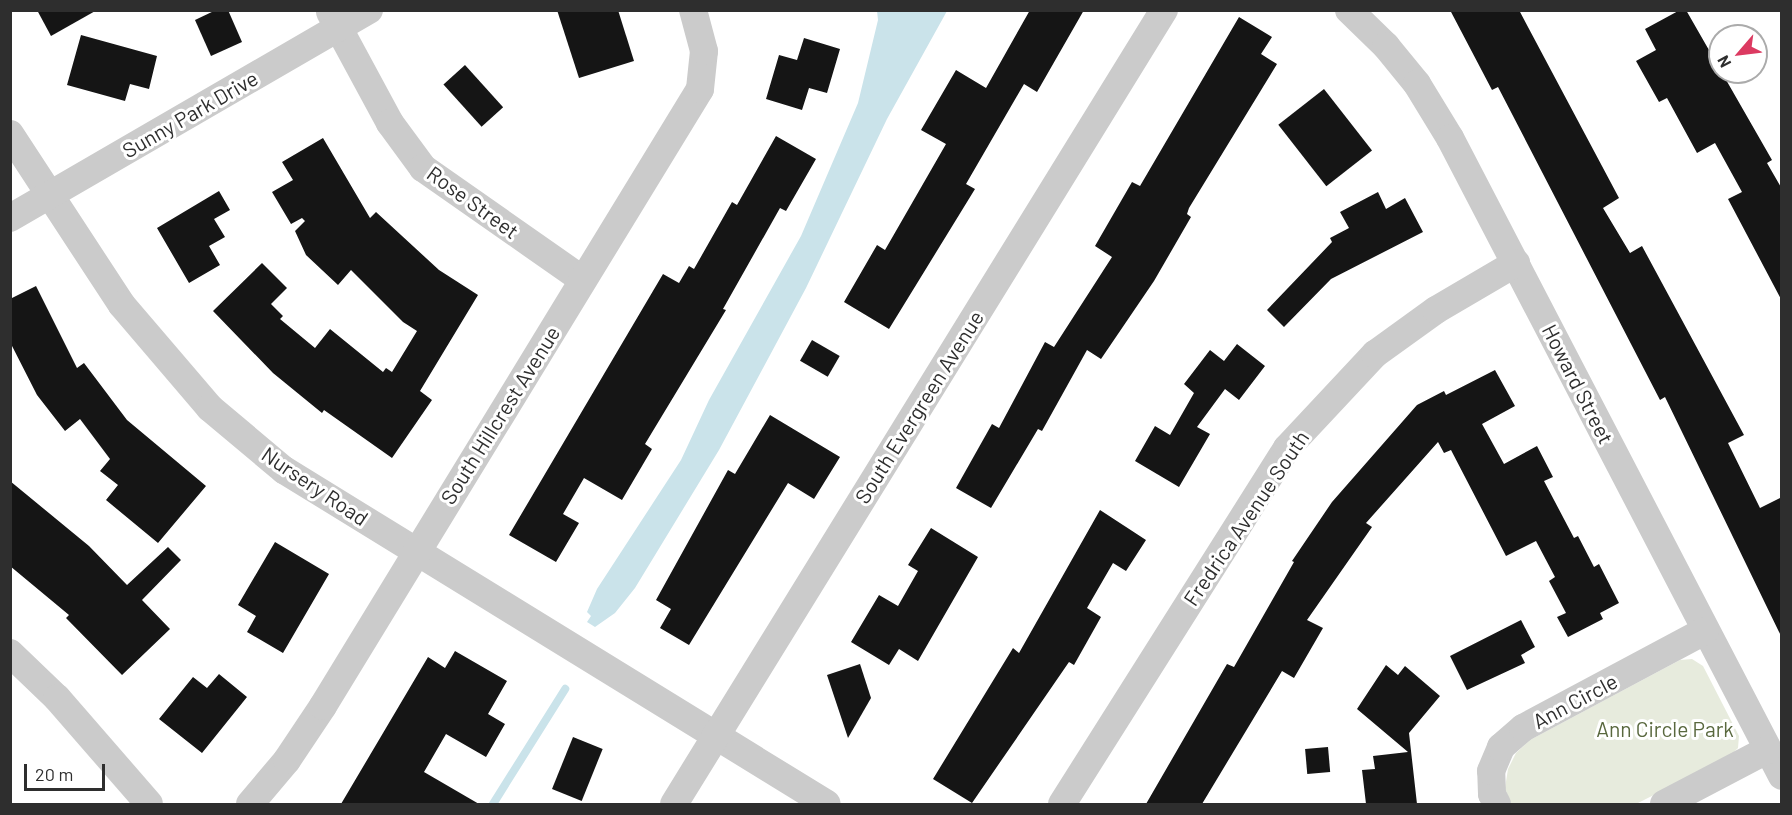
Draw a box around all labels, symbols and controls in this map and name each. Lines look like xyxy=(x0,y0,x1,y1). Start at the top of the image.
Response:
north arrow xyxy=(1708,24,1768,84)
text: N xyxy=(1713,53,1734,71)
street label: Sunny Park Drive xyxy=(118,65,262,163)
street label: Rose Street xyxy=(422,160,524,244)
street label: South Evergreen Avenue xyxy=(849,306,989,508)
street label: Howard Street xyxy=(1537,320,1619,448)
street label: South Hillcrest Avenue xyxy=(435,321,565,509)
street label: Fredrica Avenue South xyxy=(1178,426,1314,610)
street label: Nursery Road xyxy=(257,441,373,531)
street label: Ann Circle xyxy=(1528,668,1622,734)
park label: Ann Circle Park xyxy=(1596,716,1734,742)
scale bar xyxy=(27,752,108,790)
text: 20 m xyxy=(35,763,73,785)

